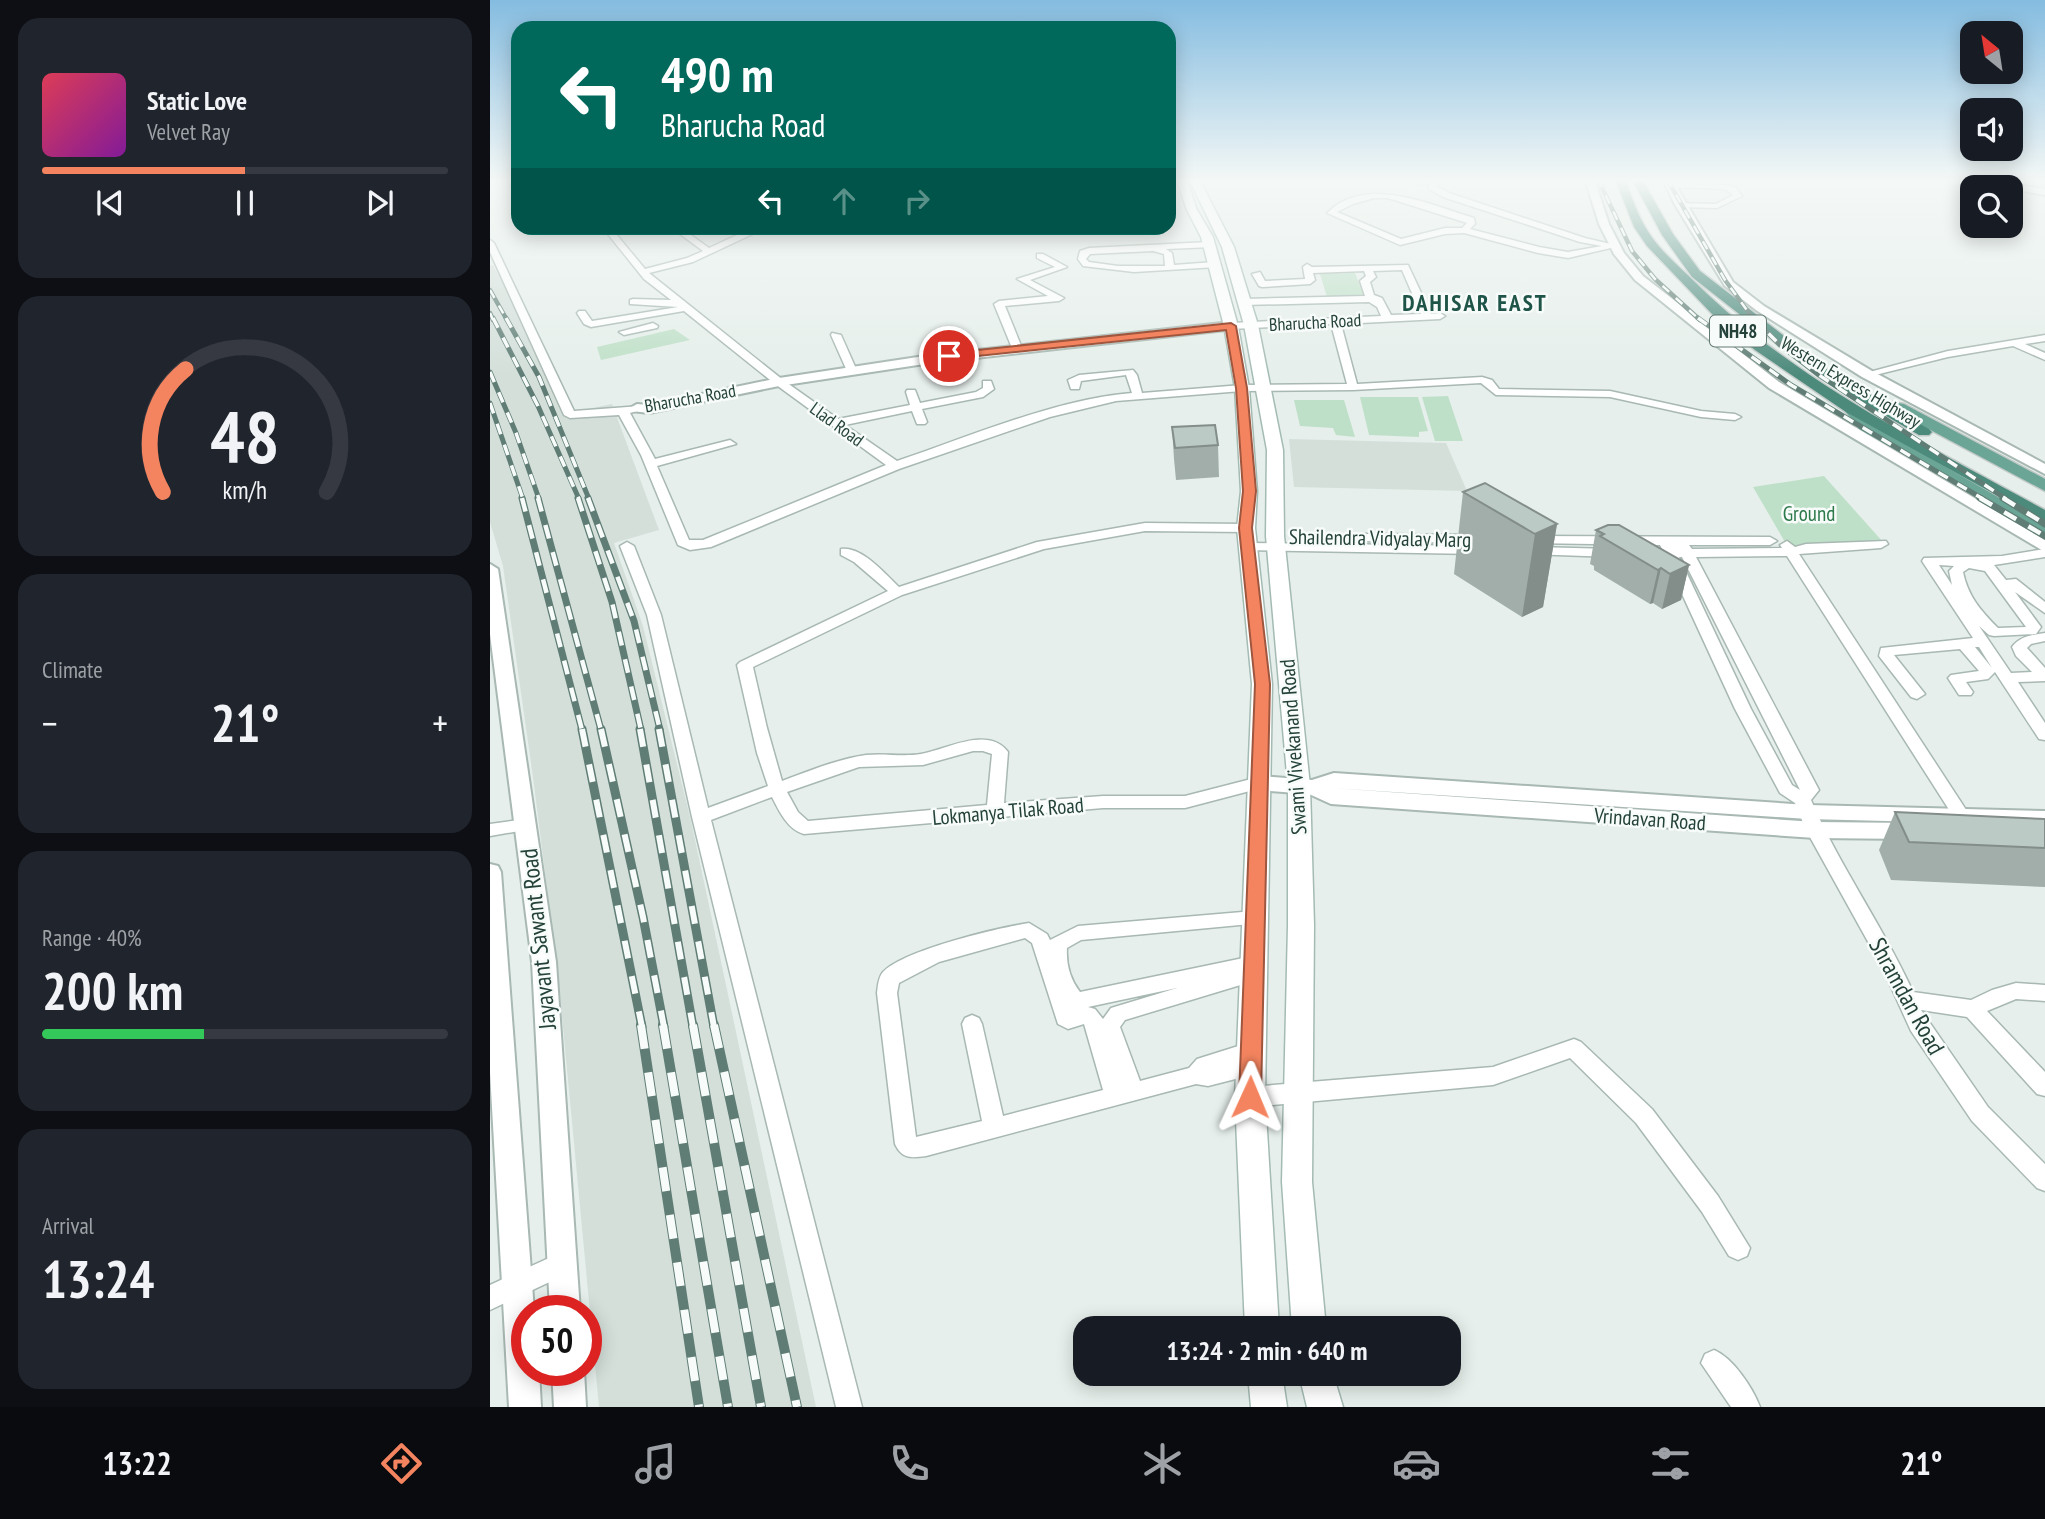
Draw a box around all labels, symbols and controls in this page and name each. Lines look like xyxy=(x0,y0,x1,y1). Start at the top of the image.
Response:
north arrow xyxy=(1960,21,2023,84)
map controls xyxy=(1960,21,2023,238)
text: 490 m xyxy=(661,42,774,106)
icon: left xyxy=(546,49,637,140)
text: Static Love xyxy=(147,84,247,117)
button: sound xyxy=(1960,98,2023,161)
text: Bharucha Road xyxy=(661,104,825,146)
text: Velvet Ray xyxy=(147,117,230,146)
button: search xyxy=(1960,175,2023,238)
icon: left xyxy=(752,182,790,220)
icon: ahead xyxy=(825,182,863,220)
icon: right xyxy=(898,182,936,220)
icon: previous xyxy=(91,184,129,222)
icon: pause xyxy=(226,184,264,222)
icon: next xyxy=(361,184,399,222)
district label: DAHISAR EAST xyxy=(1402,288,1548,317)
street label: Bharucha Road xyxy=(1268,308,1362,336)
road number: NH48 xyxy=(1710,316,1766,346)
pin xyxy=(919,326,979,386)
street label: Western Express Highway xyxy=(1777,331,1925,433)
icon: arrive xyxy=(930,337,968,375)
street label: Bharucha Road xyxy=(643,379,737,417)
text: 48 xyxy=(210,388,280,482)
street label: Llad Road xyxy=(805,397,869,451)
text: km/h xyxy=(223,473,267,505)
park label: Ground xyxy=(1783,500,1835,527)
street label: Shailendra Vidyalay Marg xyxy=(1289,523,1471,553)
text: Climate xyxy=(42,655,103,684)
street label: Swami Vivekanand Road xyxy=(1273,658,1313,836)
text: 21° xyxy=(211,689,279,756)
text: − xyxy=(42,698,58,747)
text: + xyxy=(432,698,448,747)
street label: Lokmanya Tilak Road xyxy=(931,791,1085,831)
street label: Vrindavan Road xyxy=(1592,802,1707,836)
street label: Jayavant Sawant Road xyxy=(513,847,563,1032)
text: Range · 40% xyxy=(42,923,142,952)
street label: Shramdan Road xyxy=(1862,932,1952,1060)
text: 200 km xyxy=(42,957,183,1024)
position arrow xyxy=(1213,1060,1287,1134)
text: Arrival xyxy=(42,1211,94,1240)
text: 13:24 xyxy=(42,1245,154,1312)
speed limit sign: 50 xyxy=(511,1295,602,1386)
text: 13:24 · 2 min · 640 m xyxy=(1167,1334,1367,1367)
icon: directions xyxy=(377,1439,426,1488)
icon: music xyxy=(631,1439,680,1488)
icon: phone xyxy=(885,1439,934,1488)
icon: climate xyxy=(1138,1439,1187,1488)
icon: car xyxy=(1392,1439,1441,1488)
icon: filters xyxy=(1646,1439,1695,1488)
text: 13:22 xyxy=(102,1442,172,1484)
text: 21° xyxy=(1900,1442,1943,1484)

